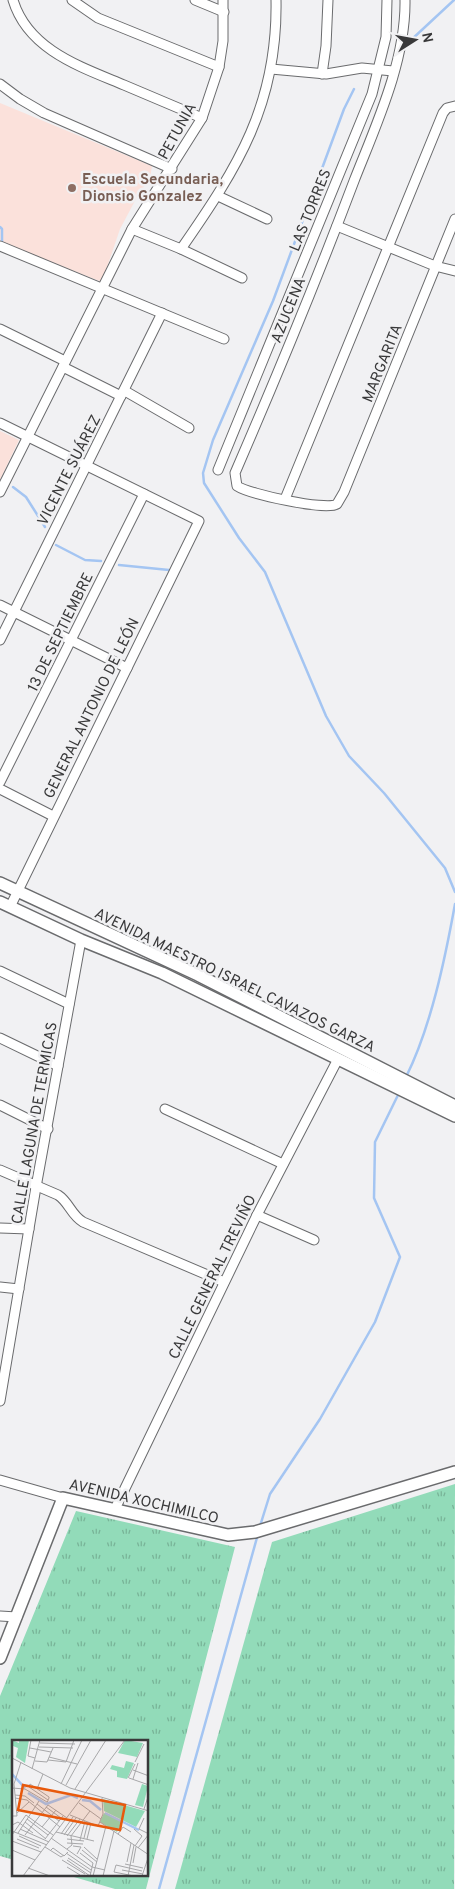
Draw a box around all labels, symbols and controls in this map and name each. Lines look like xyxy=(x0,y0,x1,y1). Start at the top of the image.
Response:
north arrow xyxy=(390,15,440,65)
text: N xyxy=(417,31,436,44)
street label: PETUNIA xyxy=(155,100,202,164)
street label: LAS TORRES xyxy=(286,167,337,255)
place label: Escuela Secundaria, Dionsio Gonzalez xyxy=(82,171,223,207)
marker: Escuela Secundaria, Dionsio Gonzalez xyxy=(66,182,78,194)
street label: AZUCENA xyxy=(268,275,311,346)
street label: MARGARITA xyxy=(359,322,408,405)
street label: VICENTE SUÁREZ xyxy=(33,412,106,529)
street label: 13 DE SEPTIEMBRE xyxy=(24,570,98,695)
street label: GENERAL ANTONIO DE LEÓN xyxy=(38,614,144,802)
street label: AVENIDA MAESTRO ISRAEL CAVAZOS GARZA xyxy=(91,905,378,1058)
street label: CALLE LAGUNA DE TERMICAS xyxy=(8,1021,63,1226)
street label: CALLE GENERAL TREVIÑO xyxy=(164,1192,261,1363)
street label: AVENIDA XOCHIMILCO xyxy=(67,1476,220,1529)
inset map xyxy=(12,1740,149,1876)

